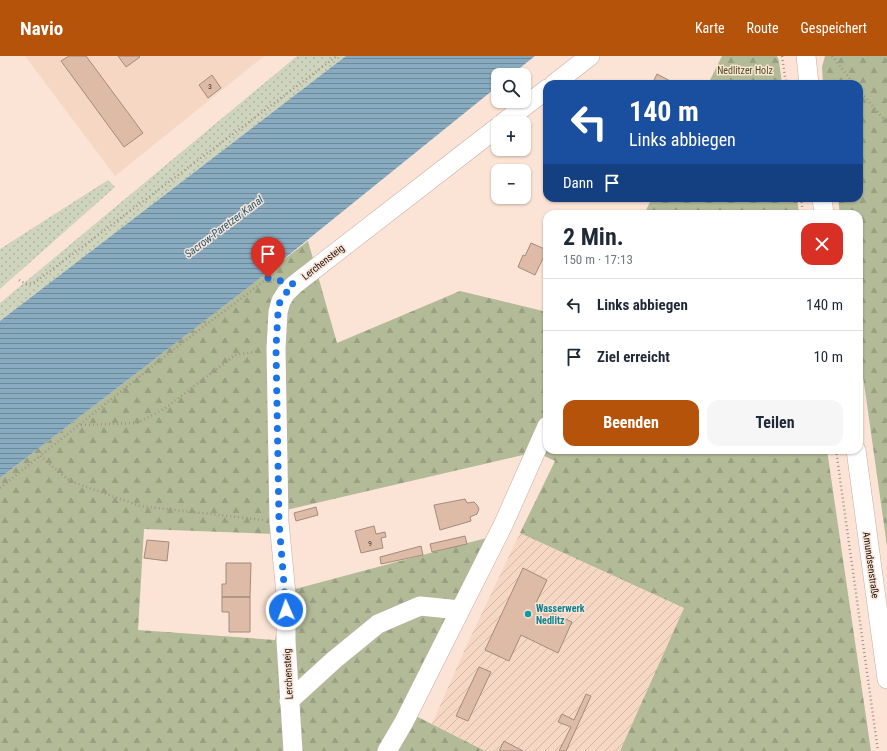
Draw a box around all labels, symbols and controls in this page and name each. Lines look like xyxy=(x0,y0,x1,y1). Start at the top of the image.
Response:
text: Navio xyxy=(20,17,63,40)
text: Karte xyxy=(695,20,725,36)
text: Route xyxy=(747,20,779,36)
text: Gespeichert xyxy=(801,20,867,36)
park label: Nedlitzer Holz xyxy=(717,65,773,76)
map controls xyxy=(491,68,531,204)
button: search xyxy=(491,68,531,108)
house number: 3 xyxy=(208,82,212,91)
text: 140 m xyxy=(629,95,699,128)
icon: left xyxy=(563,96,615,148)
button: + xyxy=(491,116,531,156)
text: Links abbiegen xyxy=(629,129,736,150)
button: − xyxy=(491,164,531,204)
icon: arrive xyxy=(601,172,623,194)
text: Dann xyxy=(563,174,593,192)
water label: Sacrow-Paretzer Kanal xyxy=(182,193,266,261)
text: 2 Min. xyxy=(563,223,624,251)
button: close xyxy=(801,223,843,265)
pin xyxy=(251,237,285,278)
street label: Lerchensteig xyxy=(300,242,346,282)
icon: arrive xyxy=(257,243,279,265)
text: 150 m · 17:13 xyxy=(563,252,633,267)
icon: left xyxy=(563,294,585,316)
text: Links abbiegen xyxy=(597,296,688,314)
text: 140 m xyxy=(806,296,843,314)
icon: arrive xyxy=(563,346,585,368)
text: Ziel erreicht xyxy=(597,348,670,366)
text: 10 m xyxy=(813,348,843,366)
button: Beenden xyxy=(563,400,699,446)
button: Teilen xyxy=(707,400,843,446)
street label: Amundsenstraße xyxy=(861,531,881,599)
house number: 9 xyxy=(368,539,372,548)
position arrow xyxy=(265,589,307,631)
place label: Wasserwerk Nedlitz xyxy=(536,603,585,626)
marker: Wasserwerk Nedlitz xyxy=(523,609,533,619)
street label: Lerchensteig xyxy=(281,648,295,700)

